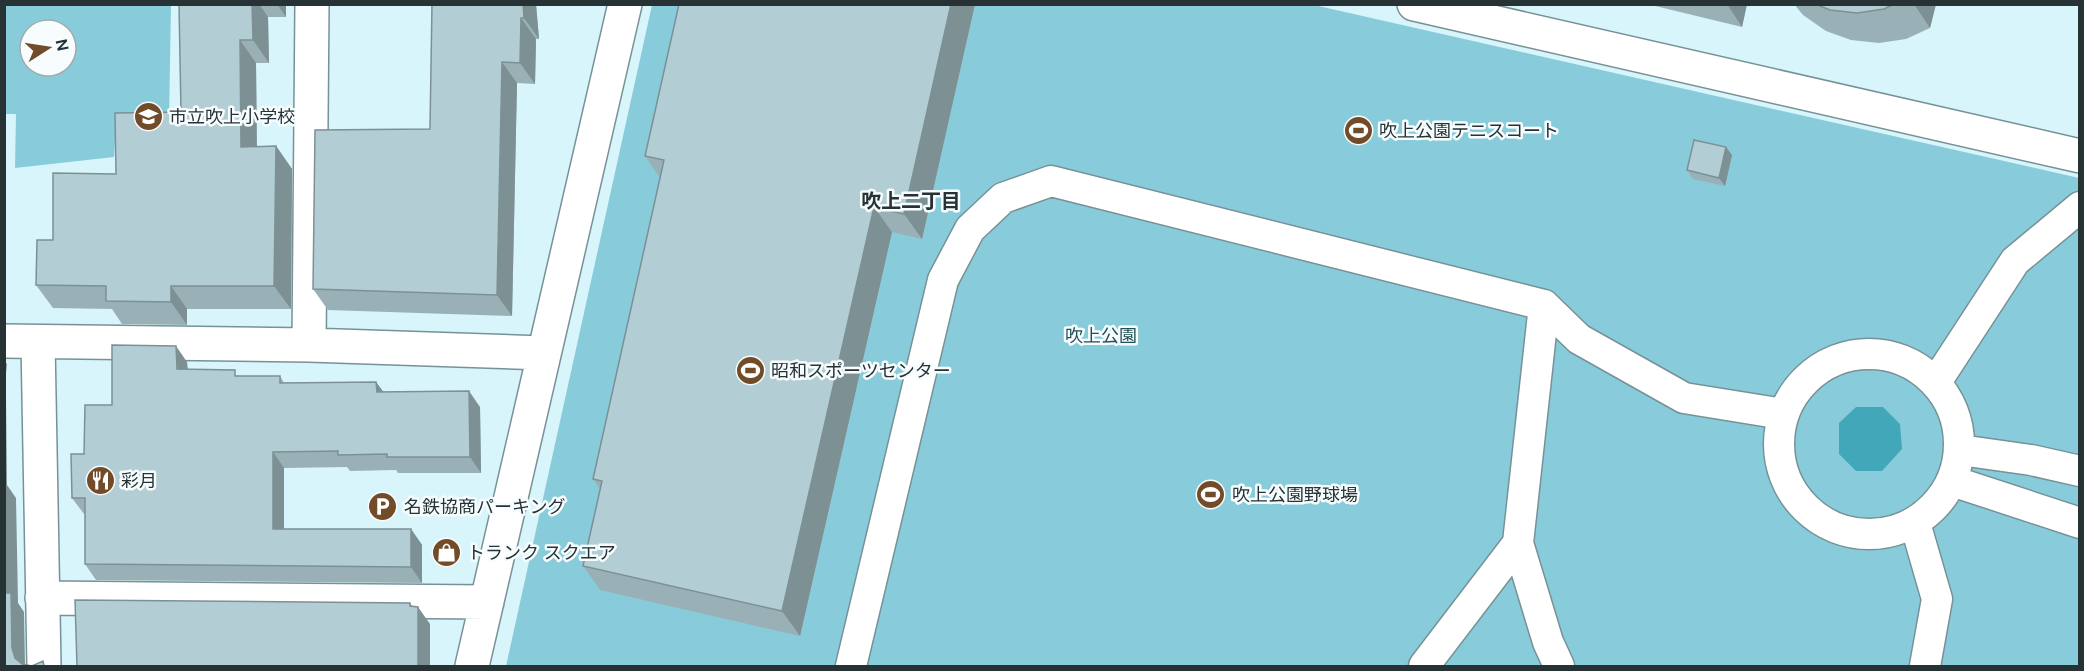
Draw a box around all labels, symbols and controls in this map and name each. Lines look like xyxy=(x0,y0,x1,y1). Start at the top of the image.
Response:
north arrow xyxy=(18,18,78,78)
text: N xyxy=(51,37,74,53)
school or university icon: 市立吹上小学校 xyxy=(132,101,164,133)
place label: 市立吹上小学校 xyxy=(169,105,295,129)
sports icon: 吹上公園テニスコート xyxy=(1342,115,1374,147)
place label: 吹上公園テニスコート xyxy=(1379,119,1559,143)
district label: 吹上二丁目 xyxy=(861,188,961,214)
park label: 吹上公園 xyxy=(1065,324,1137,348)
sports icon: 昭和スポーツセンター xyxy=(734,355,766,387)
place label: 昭和スポーツセンター xyxy=(771,359,951,383)
restaurant icon: 彩月 xyxy=(84,465,116,497)
place label: 彩月 xyxy=(121,469,157,493)
sports icon: 吹上公園野球場 xyxy=(1195,479,1227,511)
place label: 吹上公園野球場 xyxy=(1232,483,1358,507)
parking icon: 名鉄協商パーキング xyxy=(367,491,399,523)
place label: 名鉄協商パーキング xyxy=(404,495,565,519)
shop icon: トランク スクエア xyxy=(430,537,462,569)
place label: トランク スクエア xyxy=(467,541,616,565)

